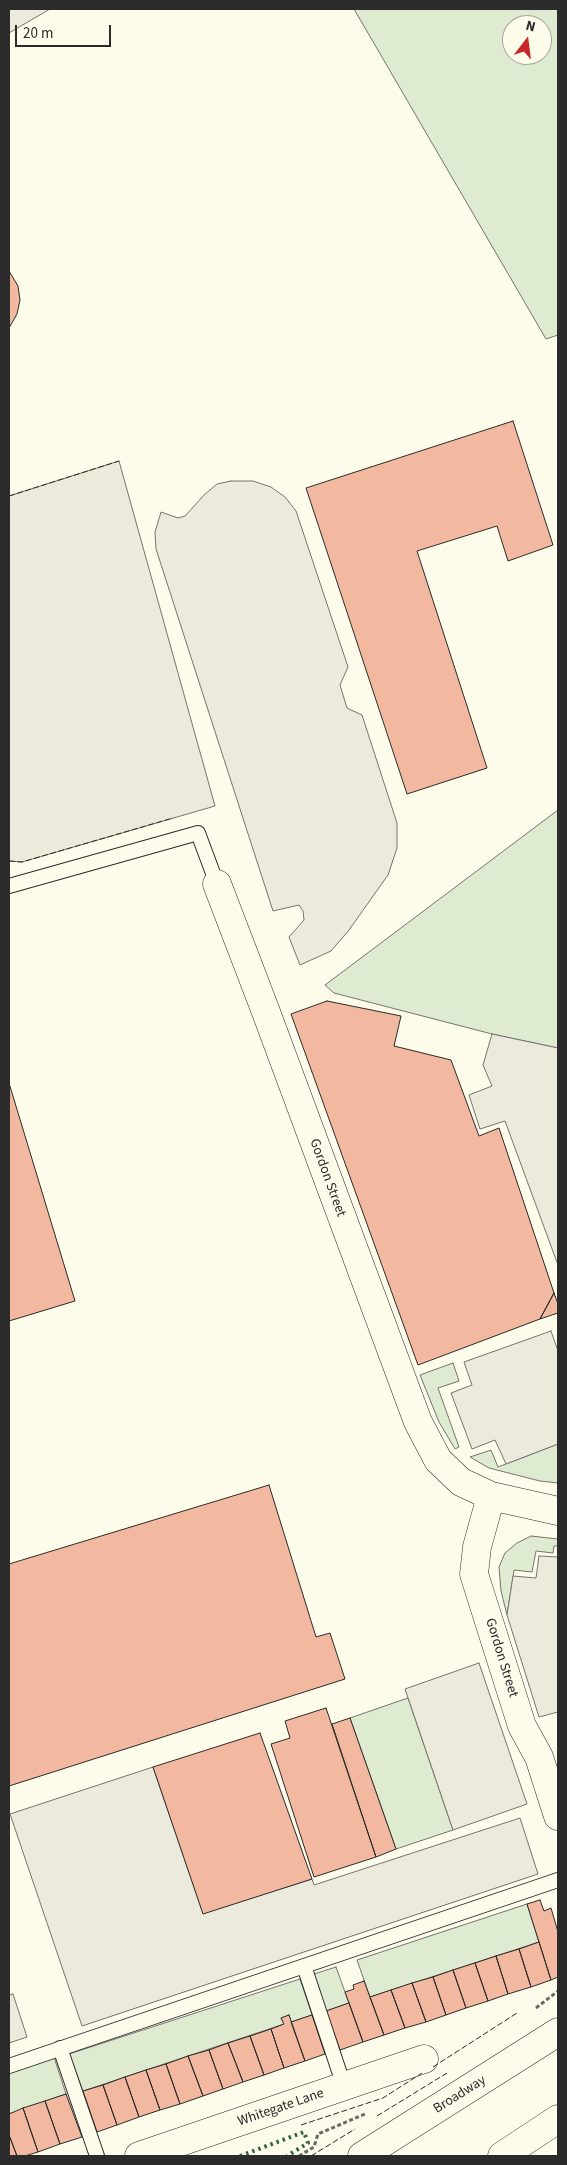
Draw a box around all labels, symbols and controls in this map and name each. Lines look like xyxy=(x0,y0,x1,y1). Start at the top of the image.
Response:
scale bar xyxy=(18,15,114,47)
north arrow xyxy=(502,15,552,65)
text: N xyxy=(524,16,538,37)
text: 20 m xyxy=(23,23,53,44)
street label: Gordon Street xyxy=(305,1137,349,1219)
street label: Gordon Street xyxy=(481,1616,521,1700)
street label: Broadway xyxy=(431,2072,489,2118)
street label: Whitegate Lane xyxy=(236,2085,326,2131)

